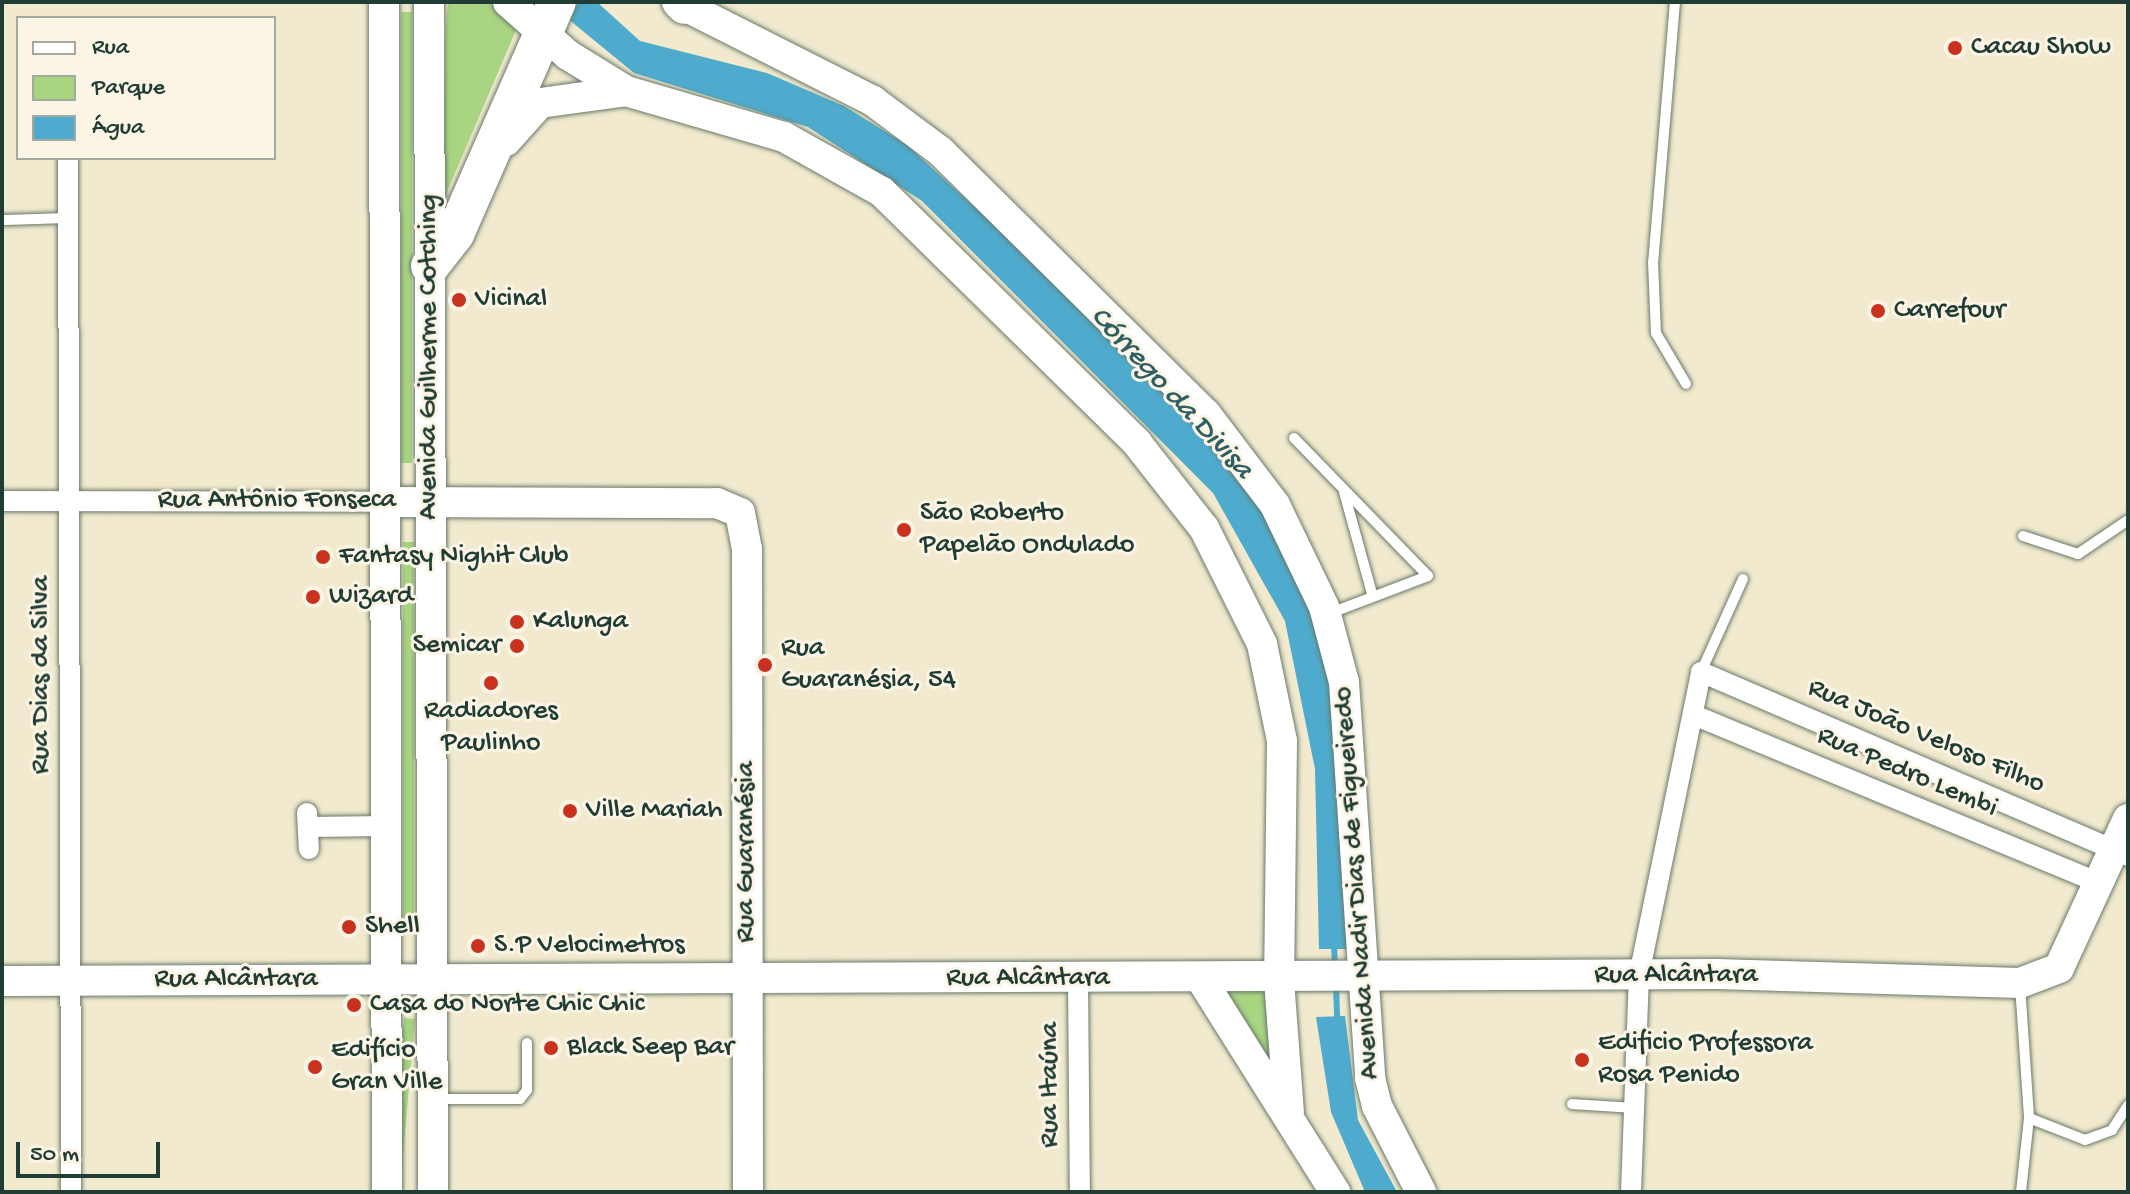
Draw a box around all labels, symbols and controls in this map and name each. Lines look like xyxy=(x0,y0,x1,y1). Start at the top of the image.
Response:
legend xyxy=(16,16,276,160)
place label: Cacau Show xyxy=(1971,31,2111,65)
text: Rua xyxy=(92,34,129,63)
marker: Cacau Show xyxy=(1946,39,1964,57)
text: Parque xyxy=(92,74,165,103)
text: Água xyxy=(92,114,144,143)
street label: Avenida Guilherme Cotching xyxy=(413,194,447,520)
place label: Vicinal xyxy=(475,283,547,317)
marker: Vicinal xyxy=(450,291,468,309)
place label: Carrefour xyxy=(1894,294,2005,328)
water label: Córrego da Divisa xyxy=(1081,300,1259,488)
marker: Carrefour xyxy=(1869,302,1887,320)
street label: Rua Antônio Fonseca xyxy=(158,484,396,518)
place label: São Roberto Papelão Ondulado xyxy=(920,497,1134,563)
marker: São Roberto Papelão Ondulado xyxy=(895,521,913,539)
place label: Fantasy Nighit Club xyxy=(339,540,569,574)
marker: Fantasy Nighit Club xyxy=(314,548,332,566)
street label: Rua Dias da Silva xyxy=(25,576,59,774)
place label: Wizard xyxy=(329,580,413,614)
marker: Wizard xyxy=(304,588,322,606)
place label: Kalunga xyxy=(533,605,628,639)
marker: Kalunga xyxy=(508,613,526,631)
place label: Semicar xyxy=(413,629,501,663)
place label: Rua Guaranésia, 54 xyxy=(781,632,956,698)
marker: Semicar xyxy=(508,637,526,655)
marker: Rua Guaranésia, 54 xyxy=(756,656,774,674)
street label: Rua João Veloso Filho xyxy=(1802,672,2050,802)
marker: Radiadores Paulinho xyxy=(482,674,500,692)
street label: Avenida Nadir Dias de Figueiredo xyxy=(1328,685,1388,1081)
place label: Radiadores Paulinho xyxy=(424,695,558,761)
street label: Rua Pedro Lembi xyxy=(1812,720,2002,826)
street label: Rua Guaranésia xyxy=(730,761,764,943)
place label: Ville Mariah xyxy=(586,794,723,828)
marker: Ville Mariah xyxy=(561,802,579,820)
place label: Shell xyxy=(365,910,420,944)
marker: Shell xyxy=(340,918,358,936)
place label: S.P Velocimetros xyxy=(494,929,685,963)
marker: S.P Velocimetros xyxy=(469,937,487,955)
street label: Rua Alcântara xyxy=(1594,959,1758,993)
street label: Rua Alcântara xyxy=(946,962,1110,996)
street label: Rua Alcântara xyxy=(154,963,318,997)
place label: Casa do Norte Chic Chic xyxy=(370,988,644,1022)
marker: Casa do Norte Chic Chic xyxy=(345,996,363,1014)
street label: Rua Itaúna xyxy=(1034,1022,1068,1148)
place label: Edificio Professora Rosa Penido xyxy=(1598,1027,1813,1093)
place label: Black Seep Bar xyxy=(567,1031,734,1065)
place label: Edifício Gran Ville xyxy=(331,1034,442,1100)
marker: Black Seep Bar xyxy=(542,1039,560,1057)
marker: Edificio Professora Rosa Penido xyxy=(1573,1051,1591,1069)
marker: Edifício Gran Ville xyxy=(306,1058,324,1076)
scale bar xyxy=(20,1126,164,1176)
text: 50 m xyxy=(30,1141,79,1170)

